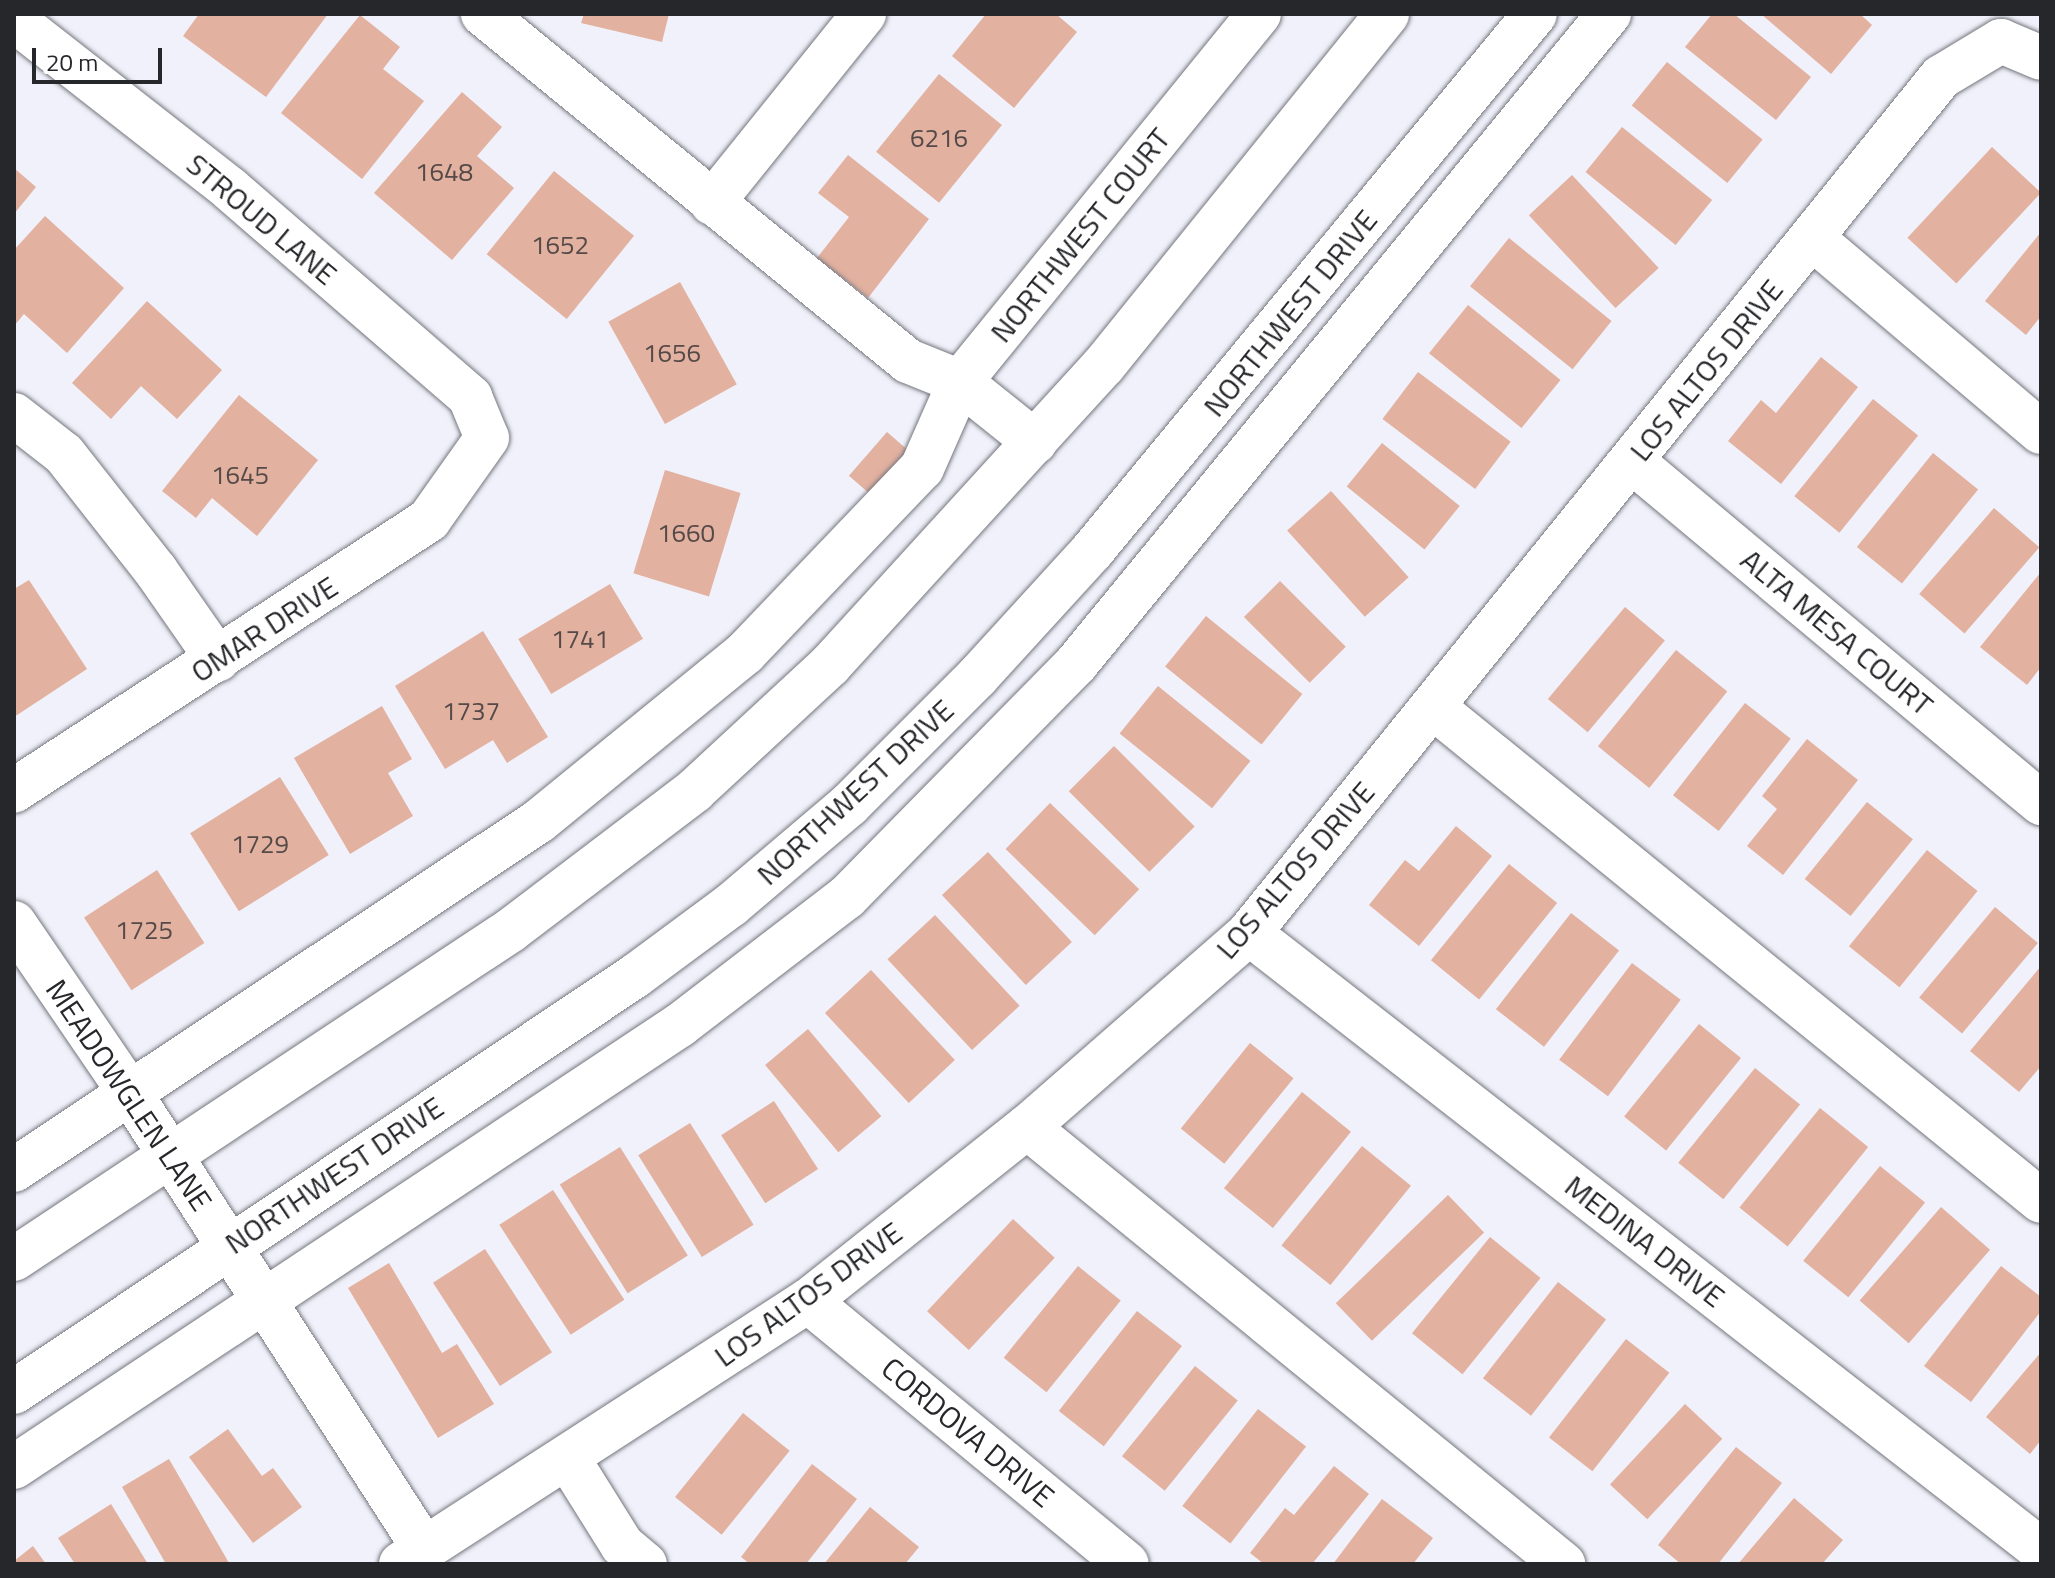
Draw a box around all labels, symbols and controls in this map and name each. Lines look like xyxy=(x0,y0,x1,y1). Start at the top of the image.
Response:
scale bar xyxy=(36,32,166,82)
text: 20 m xyxy=(46,44,98,80)
street label: NORTHWEST COURT xyxy=(983,121,1177,349)
house number: 6216 xyxy=(910,122,968,154)
street label: STROUD LANE xyxy=(180,146,344,292)
house number: 1648 xyxy=(415,156,473,188)
street label: NORTHWEST DRIVE xyxy=(1196,202,1384,424)
house number: 1652 xyxy=(531,229,589,261)
street label: LOS ALTOS DRIVE xyxy=(1622,272,1790,468)
house number: 1656 xyxy=(643,337,701,369)
house number: 1645 xyxy=(211,459,269,491)
house number: 1660 xyxy=(657,517,715,549)
street label: ALTA MESA COURT xyxy=(1734,541,1940,723)
street label: OMAR DRIVE xyxy=(184,568,344,690)
house number: 1741 xyxy=(551,623,609,655)
street label: NORTHWEST DRIVE xyxy=(749,692,961,892)
house number: 1737 xyxy=(442,695,500,727)
street label: LOS ALTOS DRIVE xyxy=(1208,774,1382,966)
house number: 1729 xyxy=(231,828,289,860)
house number: 1725 xyxy=(115,914,173,946)
street label: MEADOWGLEN LANE xyxy=(38,973,220,1217)
street label: NORTHWEST DRIVE xyxy=(218,1089,450,1261)
street label: MEDINA DRIVE xyxy=(1558,1168,1732,1314)
street label: LOS ALTOS DRIVE xyxy=(707,1214,909,1374)
street label: CORDOVA DRIVE xyxy=(875,1350,1061,1514)

